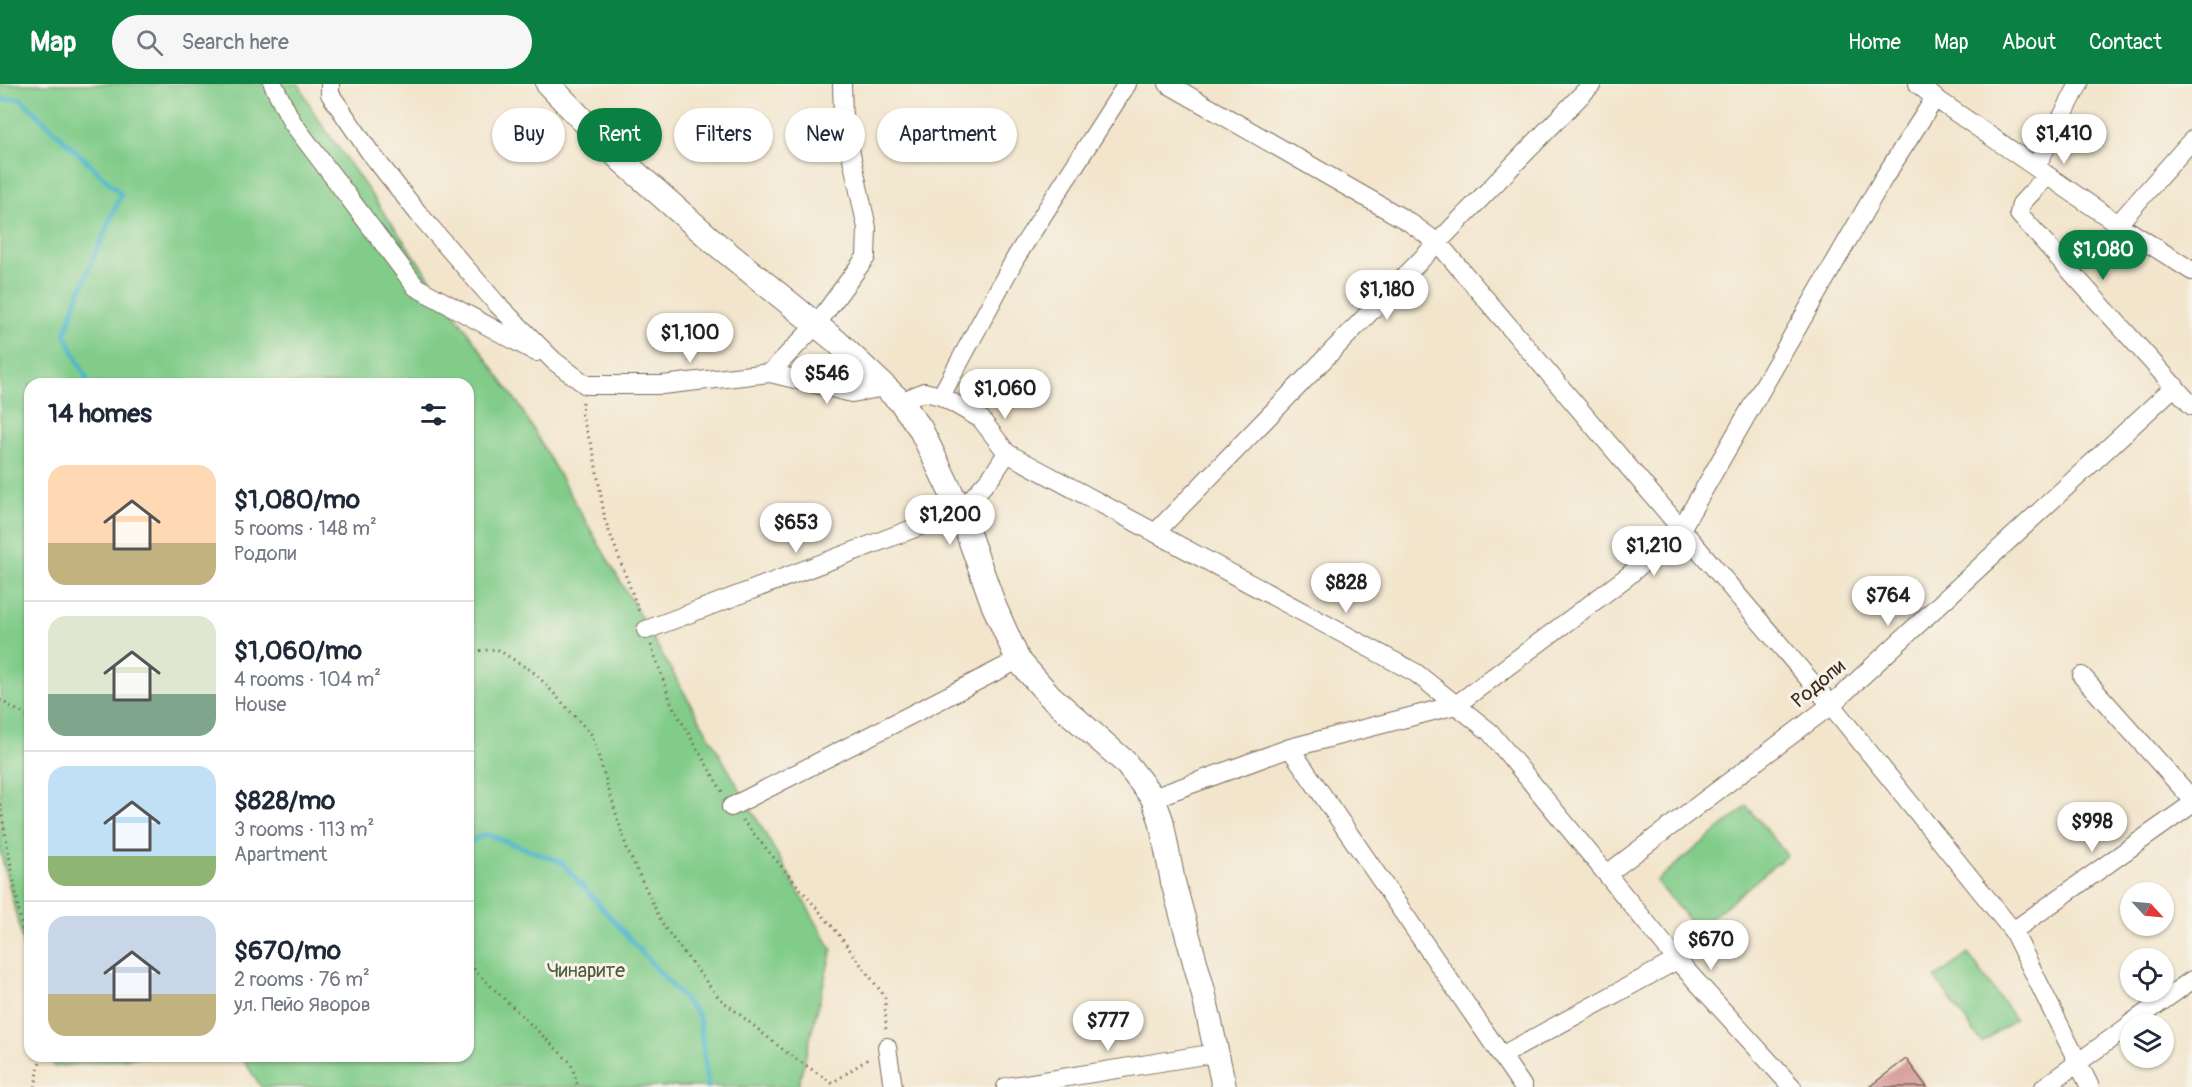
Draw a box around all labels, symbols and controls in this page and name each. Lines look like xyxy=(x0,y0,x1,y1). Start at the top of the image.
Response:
search box xyxy=(112,15,532,69)
text: Map xyxy=(30,25,76,60)
icon: search xyxy=(133,26,166,59)
text: Search here xyxy=(181,28,289,56)
text: Home xyxy=(1848,29,1901,56)
text: Map xyxy=(1934,29,1969,56)
text: About xyxy=(2002,29,2056,56)
text: Contact xyxy=(2089,29,2162,56)
chip: Buy xyxy=(492,108,565,162)
chip: Rent xyxy=(577,108,662,162)
chip: Filters xyxy=(674,108,773,162)
chip: New xyxy=(785,108,865,162)
chip: Apartment xyxy=(877,108,1017,162)
pin: $1,410 xyxy=(2015,114,2113,165)
text: $1,410 xyxy=(2036,121,2092,146)
pin: $1,080 xyxy=(2054,230,2152,281)
text: $1,080 xyxy=(2072,237,2134,262)
pin: $1,180 xyxy=(1338,270,1436,321)
text: $1,180 xyxy=(1359,277,1415,302)
pin: $1,100 xyxy=(641,313,739,364)
text: $1,100 xyxy=(661,320,719,345)
pin: $546 xyxy=(791,354,863,405)
text: $546 xyxy=(805,361,849,386)
pin: $1,060 xyxy=(956,369,1054,420)
text: $1,060 xyxy=(974,376,1036,401)
text: 14 homes xyxy=(48,398,152,430)
icon: filters xyxy=(417,398,450,431)
text: $1,080/mo xyxy=(234,484,360,516)
icon: home xyxy=(96,489,168,561)
pin: $1,200 xyxy=(901,495,999,546)
text: $1,200 xyxy=(919,502,981,527)
pin: $653 xyxy=(760,503,832,554)
text: $653 xyxy=(774,510,818,535)
text: 5 rooms · 148 m² xyxy=(234,516,377,541)
pin: $1,210 xyxy=(1605,526,1703,577)
text: $1,210 xyxy=(1626,533,1682,558)
text: Родопи xyxy=(234,541,297,566)
pin: $828 xyxy=(1310,563,1382,614)
text: $828 xyxy=(1325,570,1367,595)
pin: $764 xyxy=(1852,576,1924,627)
text: $764 xyxy=(1866,583,1910,608)
text: $1,060/mo xyxy=(234,635,362,667)
icon: home xyxy=(96,640,168,712)
street label: Родопи xyxy=(1786,654,1850,713)
text: 4 rooms · 104 m² xyxy=(234,667,381,692)
text: House xyxy=(234,692,286,717)
text: $828/mo xyxy=(234,785,335,817)
icon: home xyxy=(96,790,168,862)
pin: $998 xyxy=(2056,802,2128,853)
text: $998 xyxy=(2071,809,2113,834)
text: 3 rooms · 113 m² xyxy=(234,817,374,842)
text: Apartment xyxy=(234,842,327,867)
north arrow xyxy=(2120,882,2174,936)
map controls xyxy=(2120,882,2174,1068)
pin: $670 xyxy=(1675,920,1747,971)
text: $670 xyxy=(1688,927,1734,952)
text: $670/mo xyxy=(234,935,341,967)
icon: home xyxy=(96,940,168,1012)
button: locate xyxy=(2120,948,2174,1002)
park label: Чинарите xyxy=(547,958,625,983)
text: 2 rooms · 76 m² xyxy=(234,967,370,992)
text: ул. Пейо Яворов xyxy=(234,992,371,1017)
pin: $777 xyxy=(1072,1001,1144,1052)
text: $777 xyxy=(1087,1008,1129,1033)
button: layers xyxy=(2120,1014,2174,1068)

